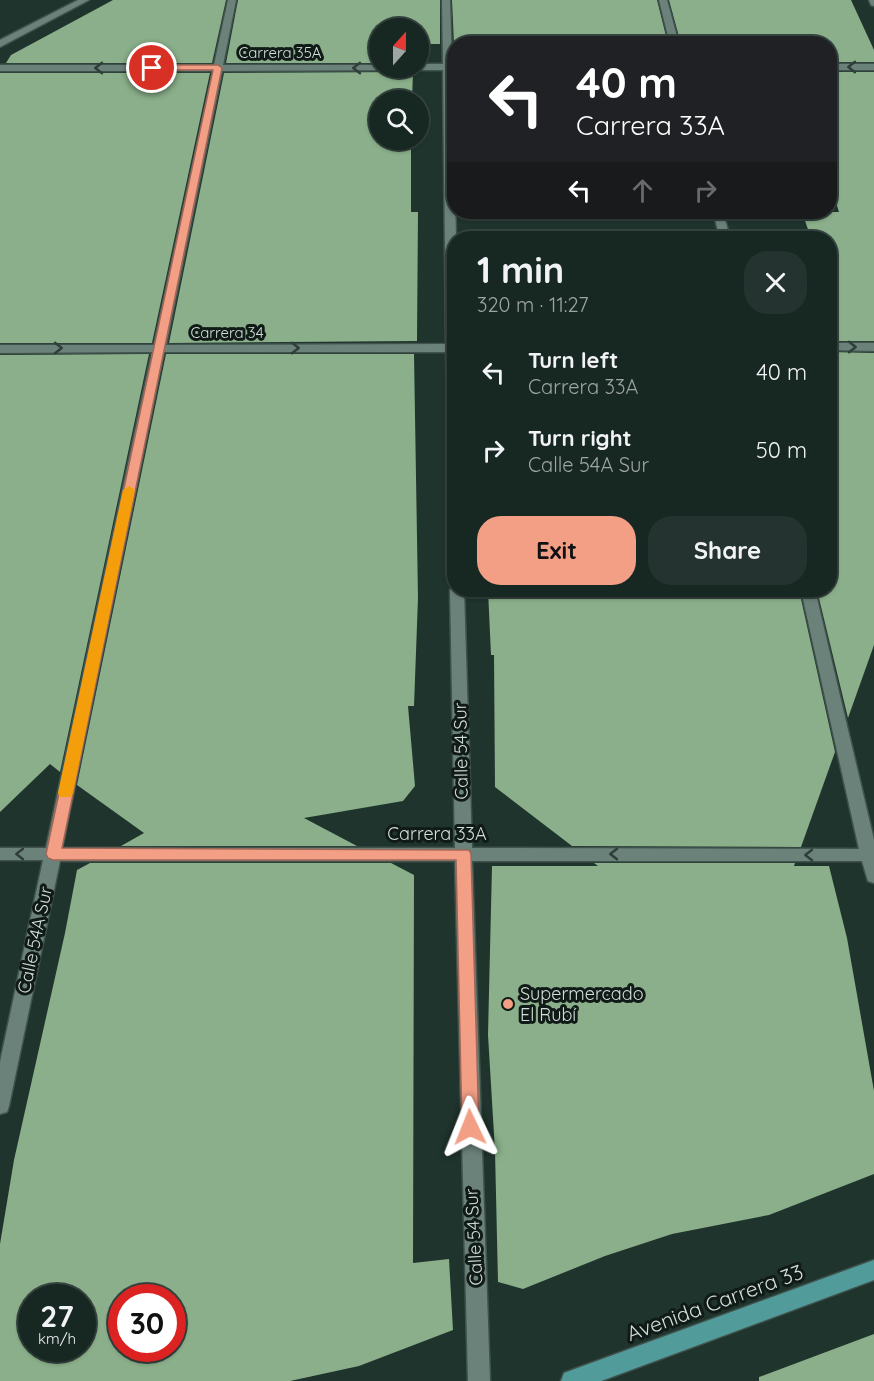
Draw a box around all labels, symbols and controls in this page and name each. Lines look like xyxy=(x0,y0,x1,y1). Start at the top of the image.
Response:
north arrow xyxy=(369,18,429,78)
map controls xyxy=(369,18,429,150)
pin xyxy=(126,42,177,93)
street label: Carrera 35A xyxy=(238,43,322,62)
icon: arrive xyxy=(135,51,168,84)
text: 40 m xyxy=(576,56,677,109)
icon: left xyxy=(477,60,555,138)
one-way arrow xyxy=(847,61,856,73)
one-way arrow xyxy=(95,62,104,74)
one-way arrow xyxy=(353,62,362,74)
button: search xyxy=(369,90,429,150)
text: Carrera 33A xyxy=(576,108,725,142)
icon: left xyxy=(563,174,596,207)
icon: ahead xyxy=(626,174,659,207)
icon: right xyxy=(689,174,722,207)
text: 1 min xyxy=(477,247,564,292)
button: close xyxy=(744,251,807,314)
text: 320 m · 11:27 xyxy=(477,292,589,317)
street label: Carrera 34 xyxy=(190,323,264,342)
one-way arrow xyxy=(847,341,856,353)
one-way arrow xyxy=(54,342,63,354)
one-way arrow xyxy=(291,342,300,354)
text: Turn left xyxy=(528,346,618,374)
icon: left xyxy=(477,356,510,389)
text: 40 m xyxy=(756,358,807,386)
text: Carrera 33A xyxy=(528,374,638,399)
text: Turn right xyxy=(528,424,632,452)
icon: right xyxy=(477,434,510,467)
text: 50 m xyxy=(756,436,807,464)
text: Calle 54A Sur xyxy=(528,452,649,477)
button: Exit xyxy=(477,516,636,585)
button: Share xyxy=(648,516,807,585)
street label: Calle 54 Sur xyxy=(448,702,473,800)
street label: Carrera 33A xyxy=(387,822,487,845)
one-way arrow xyxy=(16,848,25,860)
one-way arrow xyxy=(610,848,619,860)
one-way arrow xyxy=(805,849,814,861)
street label: Calle 54A Sur xyxy=(12,884,57,996)
place label: Supermercado El Rubí xyxy=(520,982,644,1026)
marker: Supermercado El Rubí xyxy=(501,997,515,1011)
position arrow xyxy=(438,1095,502,1159)
street label: Calle 54 Sur xyxy=(459,1188,488,1286)
street label: Avenida Carrera 33 xyxy=(623,1258,806,1346)
speed limit sign: 30 xyxy=(108,1284,186,1362)
text: 27 xyxy=(40,1297,74,1335)
text: km/h xyxy=(38,1329,76,1348)

